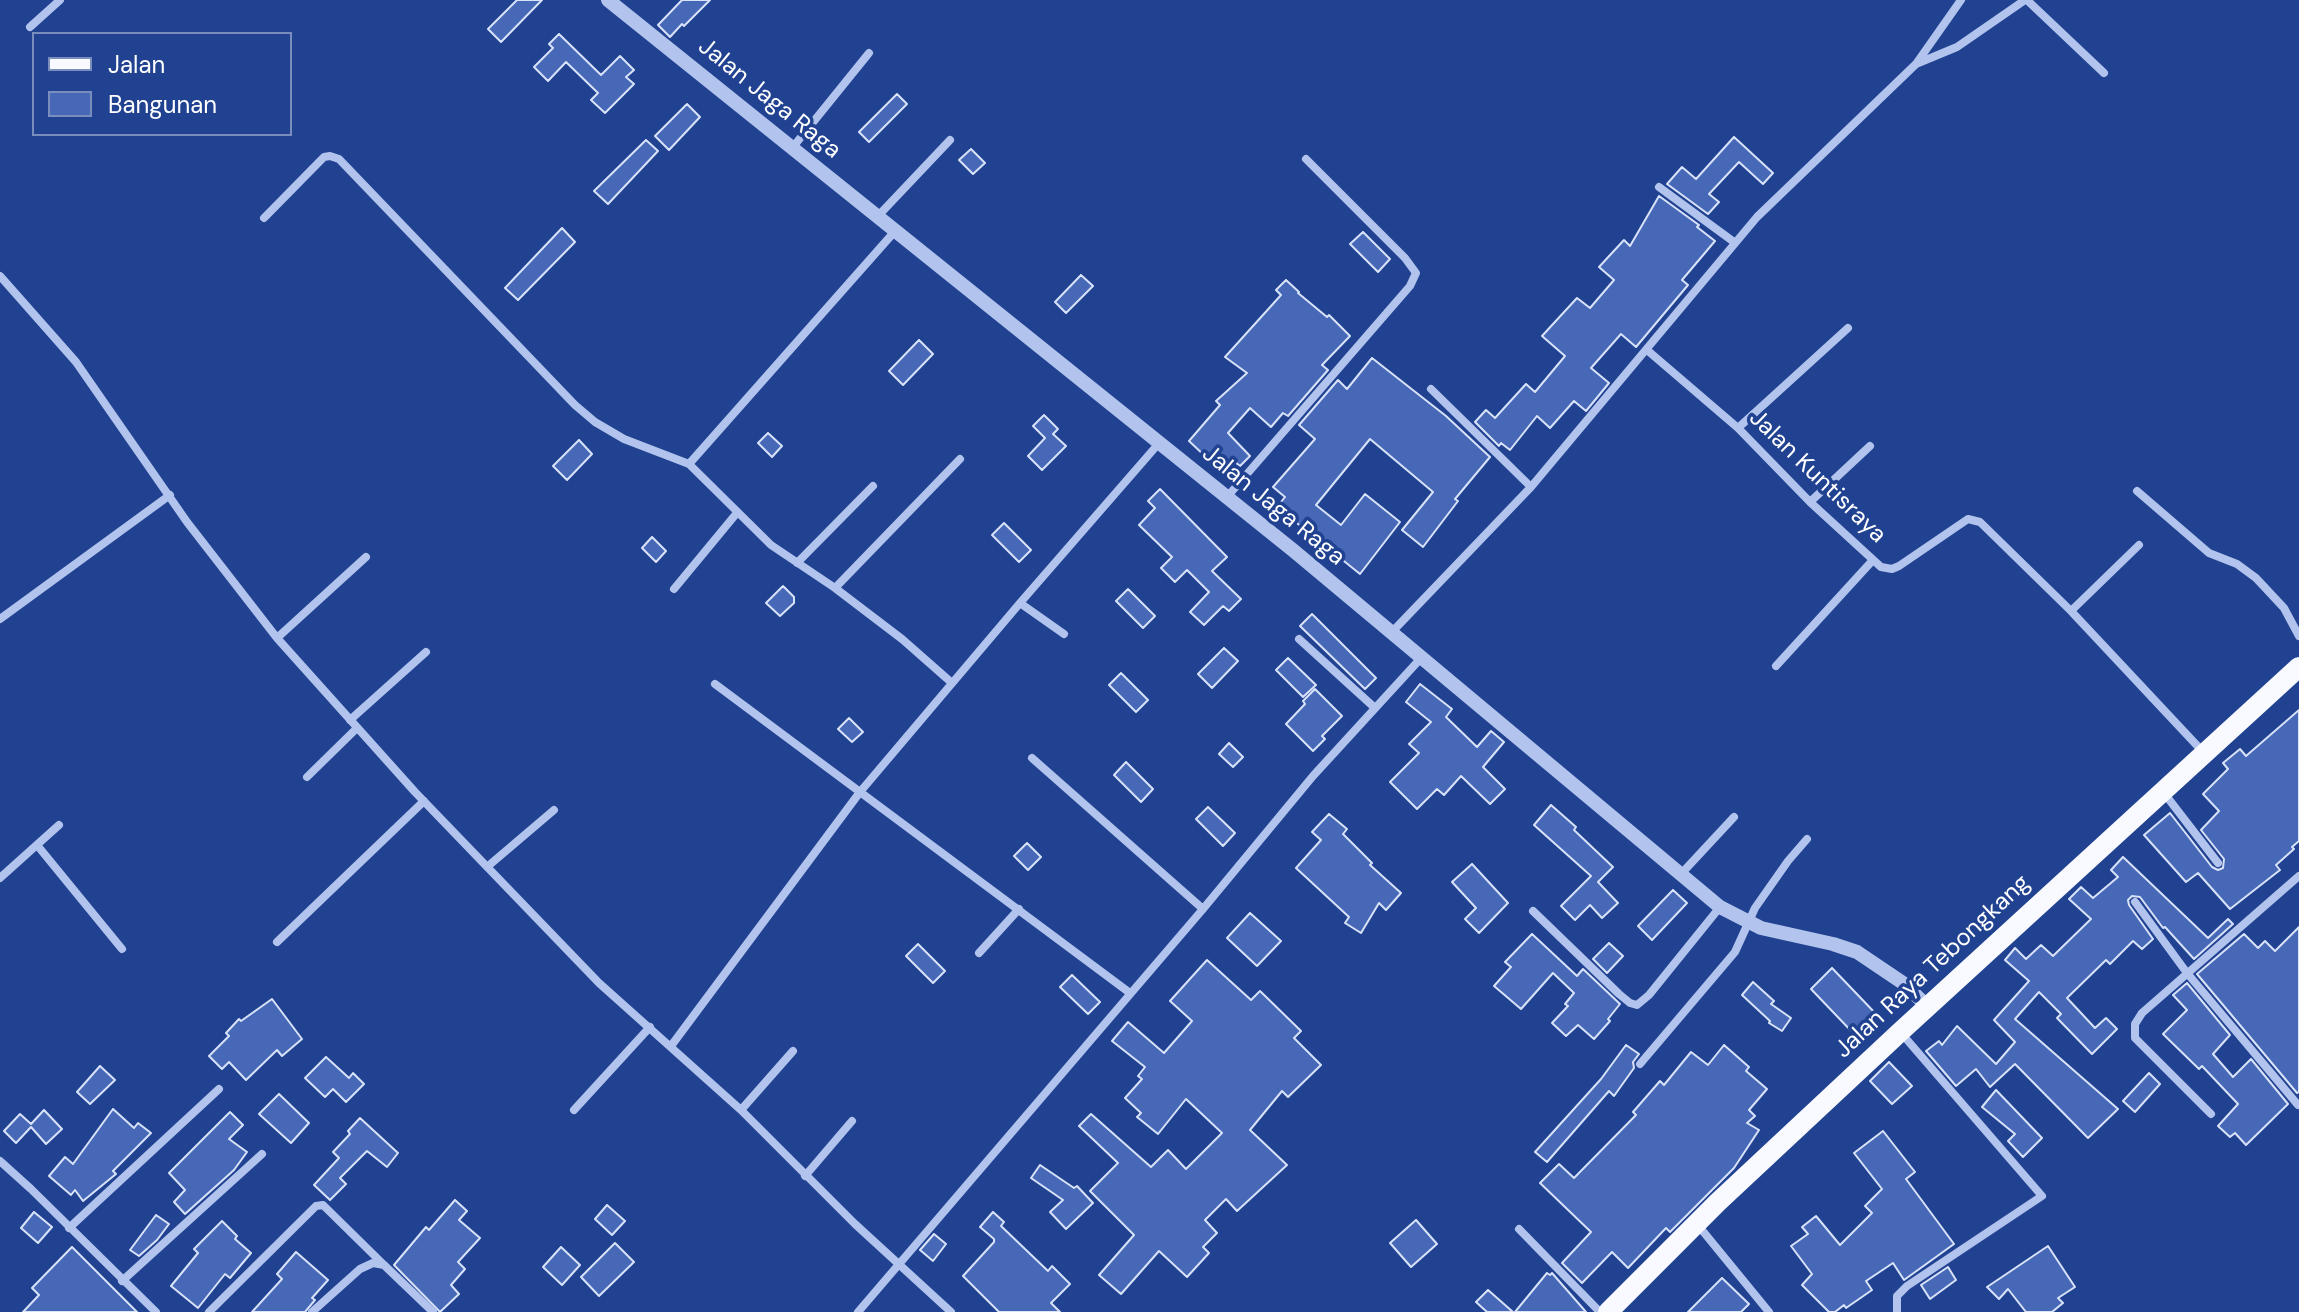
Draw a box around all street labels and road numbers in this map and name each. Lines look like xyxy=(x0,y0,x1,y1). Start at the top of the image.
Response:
street label: Jalan Jaga Raga xyxy=(692,33,846,165)
street label: Jalan Kuntisraya xyxy=(1743,404,1891,550)
street label: Jalan Jaga Raga xyxy=(1196,440,1350,572)
street label: Jalan Raya Tebongkang xyxy=(1830,869,2036,1065)

